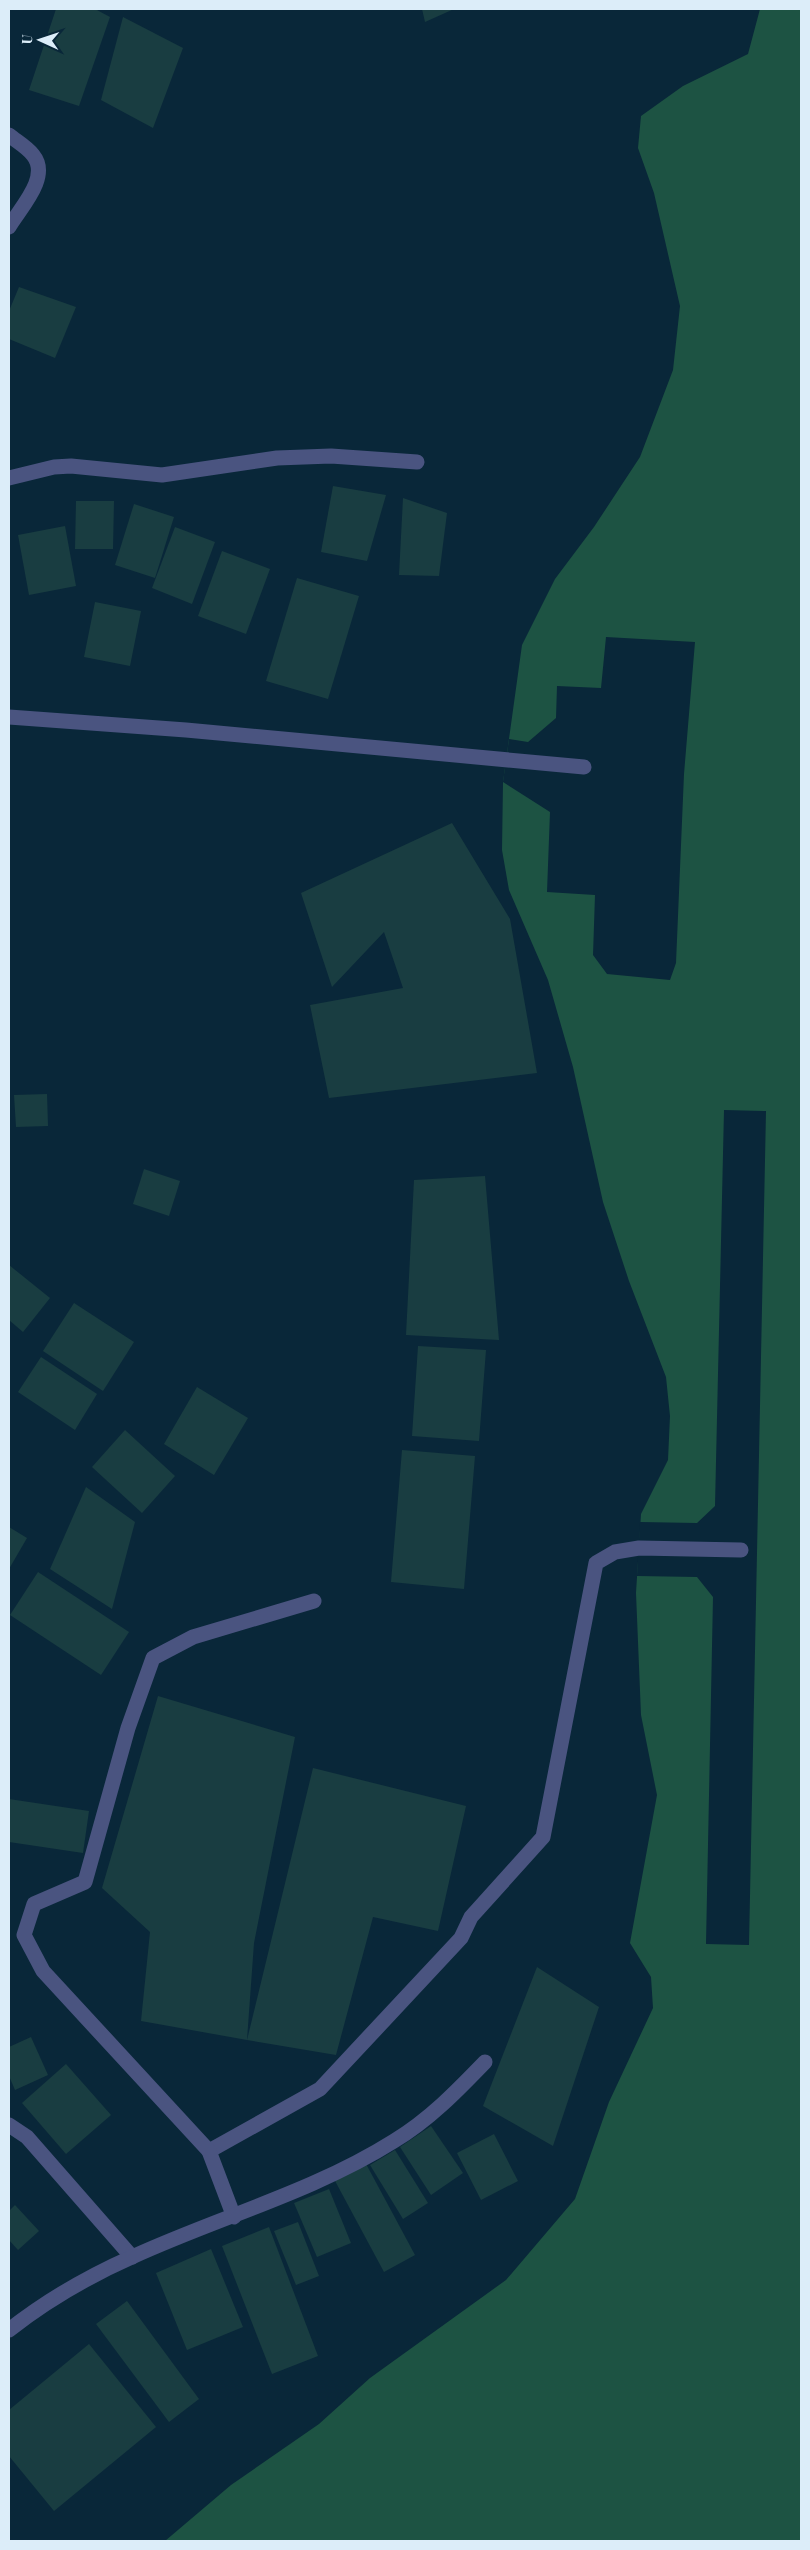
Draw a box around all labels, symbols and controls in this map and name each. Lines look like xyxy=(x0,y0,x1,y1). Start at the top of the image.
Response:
north arrow xyxy=(15,15,65,65)
text: U xyxy=(17,34,36,45)

